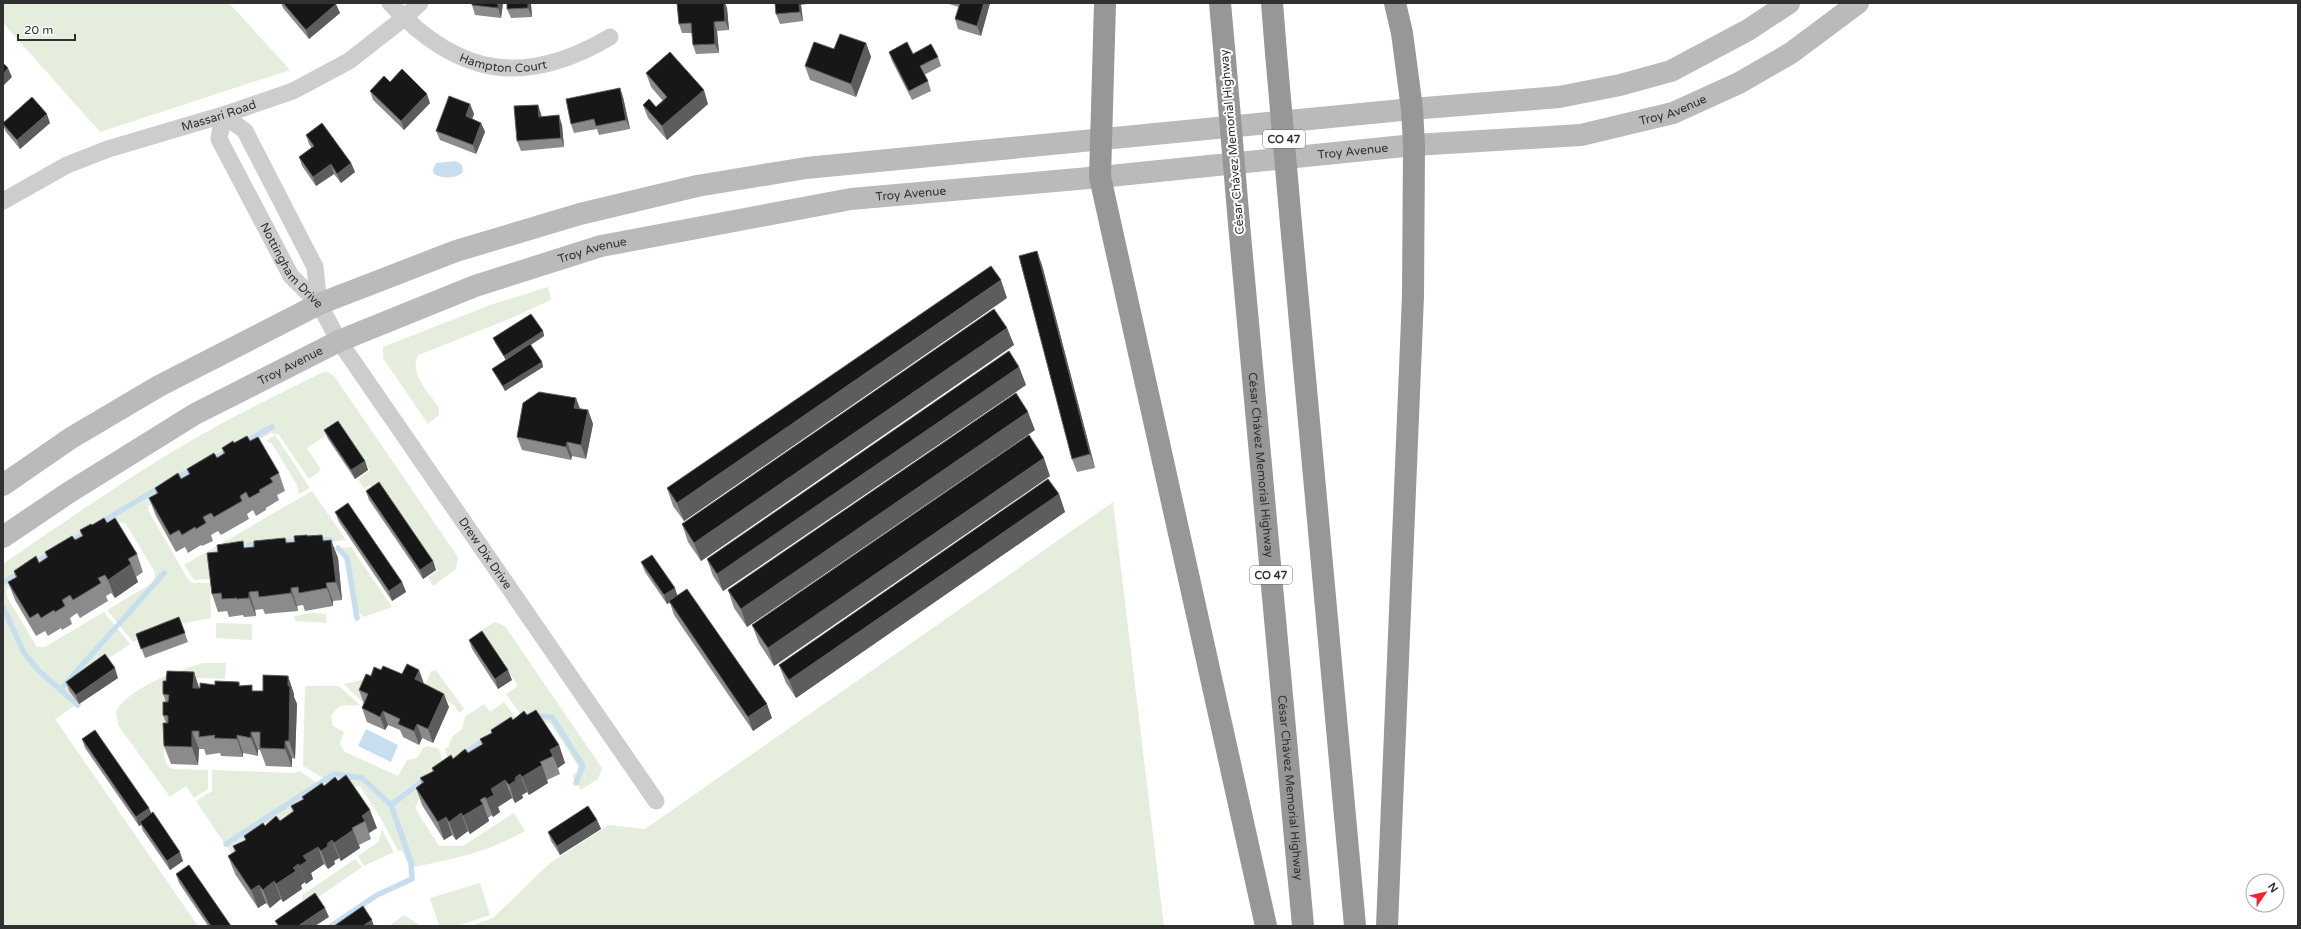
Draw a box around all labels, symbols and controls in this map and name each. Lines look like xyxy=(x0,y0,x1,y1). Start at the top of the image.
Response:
scale bar xyxy=(18,16,75,42)
text: 20 m xyxy=(24,23,53,37)
street label: César Chávez Memorial Highway xyxy=(1217,48,1247,235)
street label: Hampton Court xyxy=(457,50,548,75)
street label: Troy Avenue xyxy=(1638,92,1709,128)
street label: Massari Road xyxy=(180,97,258,134)
road number: CO 47 xyxy=(1263,130,1305,148)
street label: Troy Avenue xyxy=(1317,141,1389,162)
street label: Troy Avenue xyxy=(875,184,947,204)
street label: Nottingham Drive xyxy=(257,220,326,311)
street label: Troy Avenue xyxy=(556,234,628,266)
street label: Troy Avenue xyxy=(256,343,325,388)
street label: César Chávez Memorial Highway xyxy=(1246,372,1276,559)
street label: Drew Dix Drive xyxy=(456,515,515,592)
road number: CO 47 xyxy=(1250,566,1292,584)
street label: César Chávez Memorial Highway xyxy=(1275,694,1306,881)
north arrow xyxy=(2245,873,2285,913)
text: N xyxy=(2265,880,2281,895)

